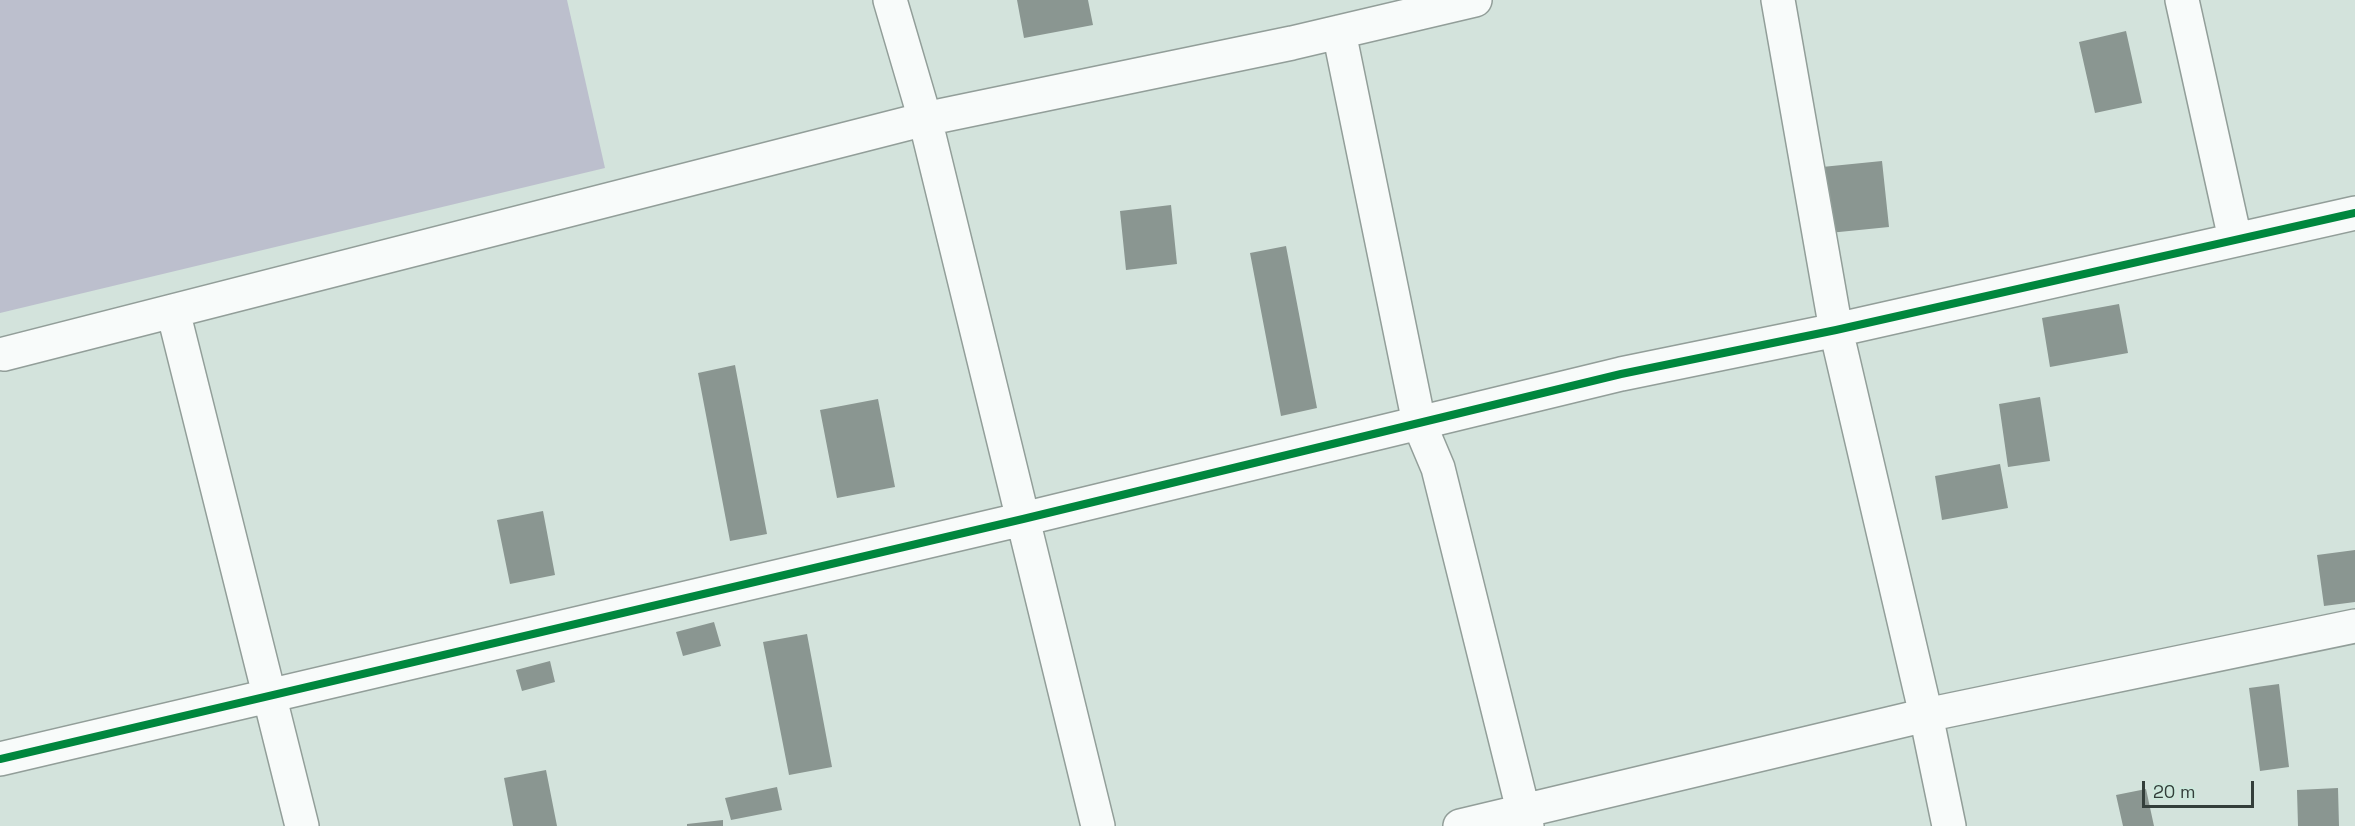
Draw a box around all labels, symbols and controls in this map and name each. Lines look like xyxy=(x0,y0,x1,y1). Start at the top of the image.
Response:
scale bar xyxy=(2145,769,2258,807)
text: 20 m xyxy=(2153,780,2196,803)

